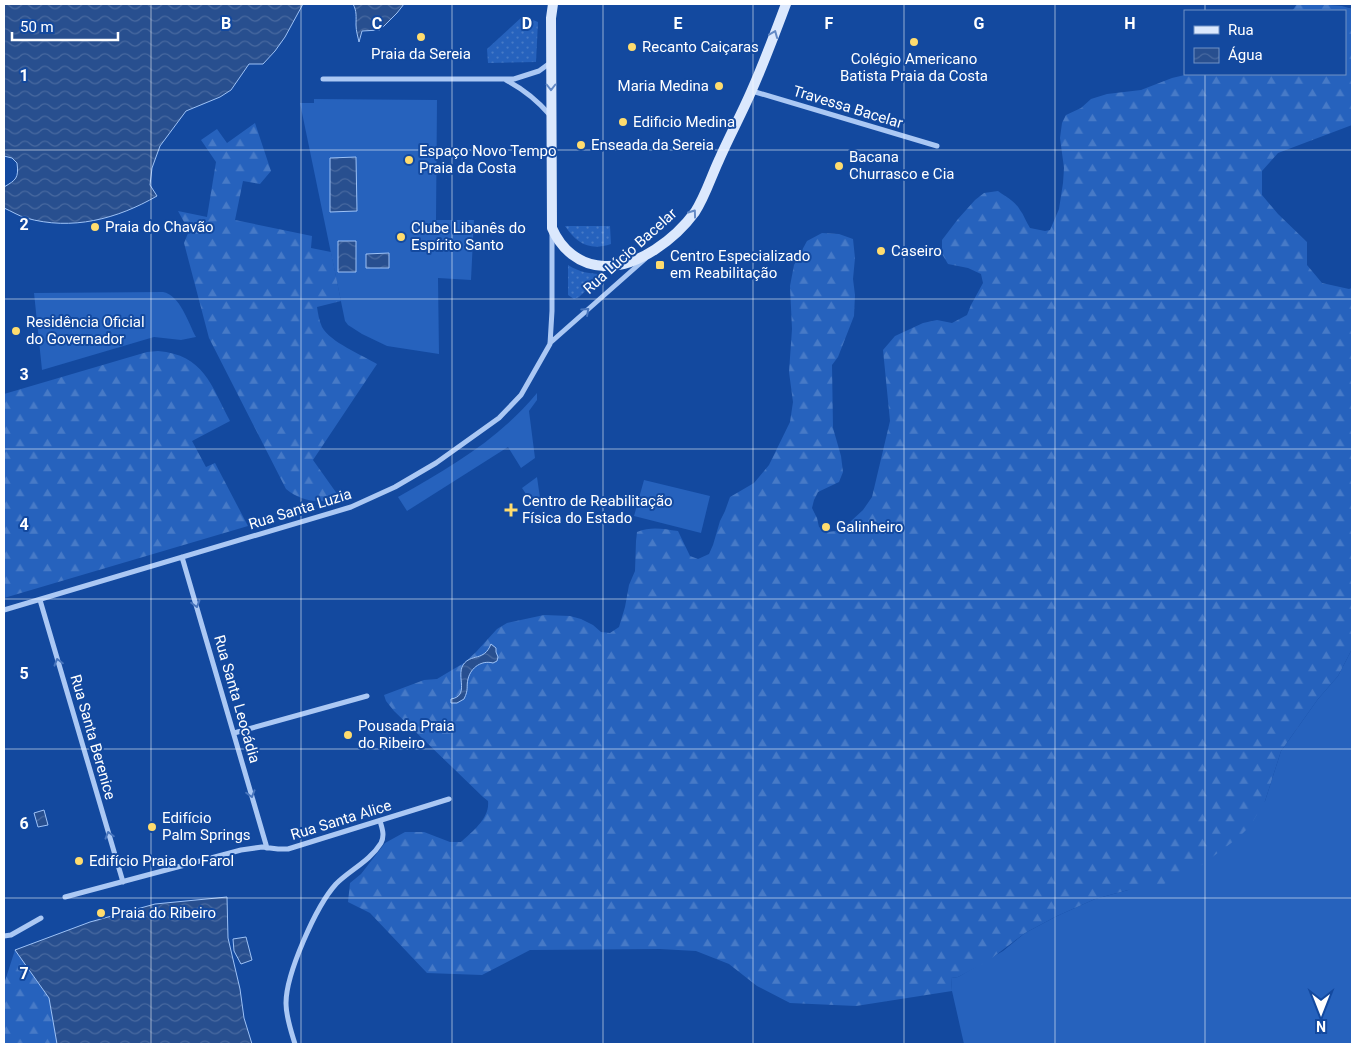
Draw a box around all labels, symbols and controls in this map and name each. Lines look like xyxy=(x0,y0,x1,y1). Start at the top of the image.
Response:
scale bar xyxy=(12,10,119,42)
legend xyxy=(1184,10,1346,75)
text: B xyxy=(221,14,231,33)
text: C xyxy=(372,14,382,33)
text: D xyxy=(522,14,532,33)
text: E xyxy=(674,14,683,33)
text: F xyxy=(825,14,834,33)
text: G xyxy=(974,14,985,33)
text: H xyxy=(1124,14,1136,33)
text: 50 m xyxy=(20,18,54,36)
text: Rua xyxy=(1228,21,1254,39)
one-way arrow xyxy=(768,30,779,39)
marker: Praia da Sereia xyxy=(415,31,427,43)
marker: Colégio Americano Batista Praia da Costa xyxy=(908,36,920,48)
place label: Recanto Caiçaras xyxy=(642,38,759,56)
marker: Recanto Caiçaras xyxy=(626,41,638,53)
place label: Praia da Sereia xyxy=(371,45,471,63)
text: Água xyxy=(1228,46,1263,64)
place label: Colégio Americano Batista Praia da Costa xyxy=(840,50,988,85)
text: 1 xyxy=(19,66,29,85)
place label: Maria Medina xyxy=(618,77,709,95)
marker: Maria Medina xyxy=(713,80,725,92)
street label: Travessa Bacelar xyxy=(791,82,905,132)
one-way arrow xyxy=(546,84,556,92)
place label: Edificio Medina xyxy=(633,113,735,131)
marker: Edificio Medina xyxy=(617,116,629,128)
place label: Enseada da Sereia xyxy=(591,136,714,154)
marker: Enseada da Sereia xyxy=(575,139,587,151)
place label: Espaço Novo Tempo Praia da Costa xyxy=(419,142,557,177)
place label: Bacana Churrasco e Cia xyxy=(849,148,954,183)
marker: Espaço Novo Tempo Praia da Costa xyxy=(403,154,415,166)
marker: Bacana Churrasco e Cia xyxy=(833,160,845,172)
street label: Rua Lúcio Bacelar xyxy=(580,204,680,298)
one-way arrow xyxy=(687,209,696,219)
text: 2 xyxy=(19,215,29,234)
place label: Praia do Chavão xyxy=(105,218,214,236)
place label: Clube Libanês do Espírito Santo xyxy=(411,219,526,254)
marker: Praia do Chavão xyxy=(89,221,101,233)
marker: Clube Libanês do Espírito Santo xyxy=(395,231,407,243)
place label: Caseiro xyxy=(891,242,942,260)
marker: Caseiro xyxy=(875,245,887,257)
place label: Centro Especializado em Reabilitação xyxy=(670,247,810,282)
marker: Centro Especializado em Reabilitação xyxy=(654,259,666,271)
one-way arrow xyxy=(581,308,590,317)
place label: Residência Oficial do Governador xyxy=(26,313,145,348)
marker: Residência Oficial do Governador xyxy=(10,325,22,337)
text: 3 xyxy=(19,365,29,384)
street label: Rua Santa Luzia xyxy=(246,485,354,533)
place label: Centro de Reabilitação Física do Estado xyxy=(522,492,673,527)
marker: Centro de Reabilitação Física do Estado xyxy=(504,503,518,517)
text: 4 xyxy=(19,515,29,534)
place label: Galinheiro xyxy=(836,518,903,536)
marker: Galinheiro xyxy=(820,521,832,533)
one-way arrow xyxy=(191,599,201,608)
street label: Rua Santa Leocádia xyxy=(210,633,264,765)
one-way arrow xyxy=(54,659,64,667)
text: 5 xyxy=(19,664,29,683)
street label: Rua Santa Berenice xyxy=(67,672,120,802)
place label: Pousada Praia do Ribeiro xyxy=(358,717,455,752)
marker: Pousada Praia do Ribeiro xyxy=(342,729,354,741)
one-way arrow xyxy=(246,789,256,797)
street label: Rua Santa Alice xyxy=(288,796,394,844)
place label: Edifício Palm Springs xyxy=(162,809,251,844)
text: 6 xyxy=(19,814,29,833)
marker: Edifício Palm Springs xyxy=(146,821,158,833)
one-way arrow xyxy=(105,831,115,839)
place label: Edifício Praia do Farol xyxy=(89,852,234,870)
marker: Edifício Praia do Farol xyxy=(73,855,85,867)
place label: Praia do Ribeiro xyxy=(111,904,216,922)
marker: Praia do Ribeiro xyxy=(95,907,107,919)
text: 7 xyxy=(19,964,29,983)
north arrow xyxy=(1296,988,1346,1038)
text: N xyxy=(1316,1018,1326,1034)

